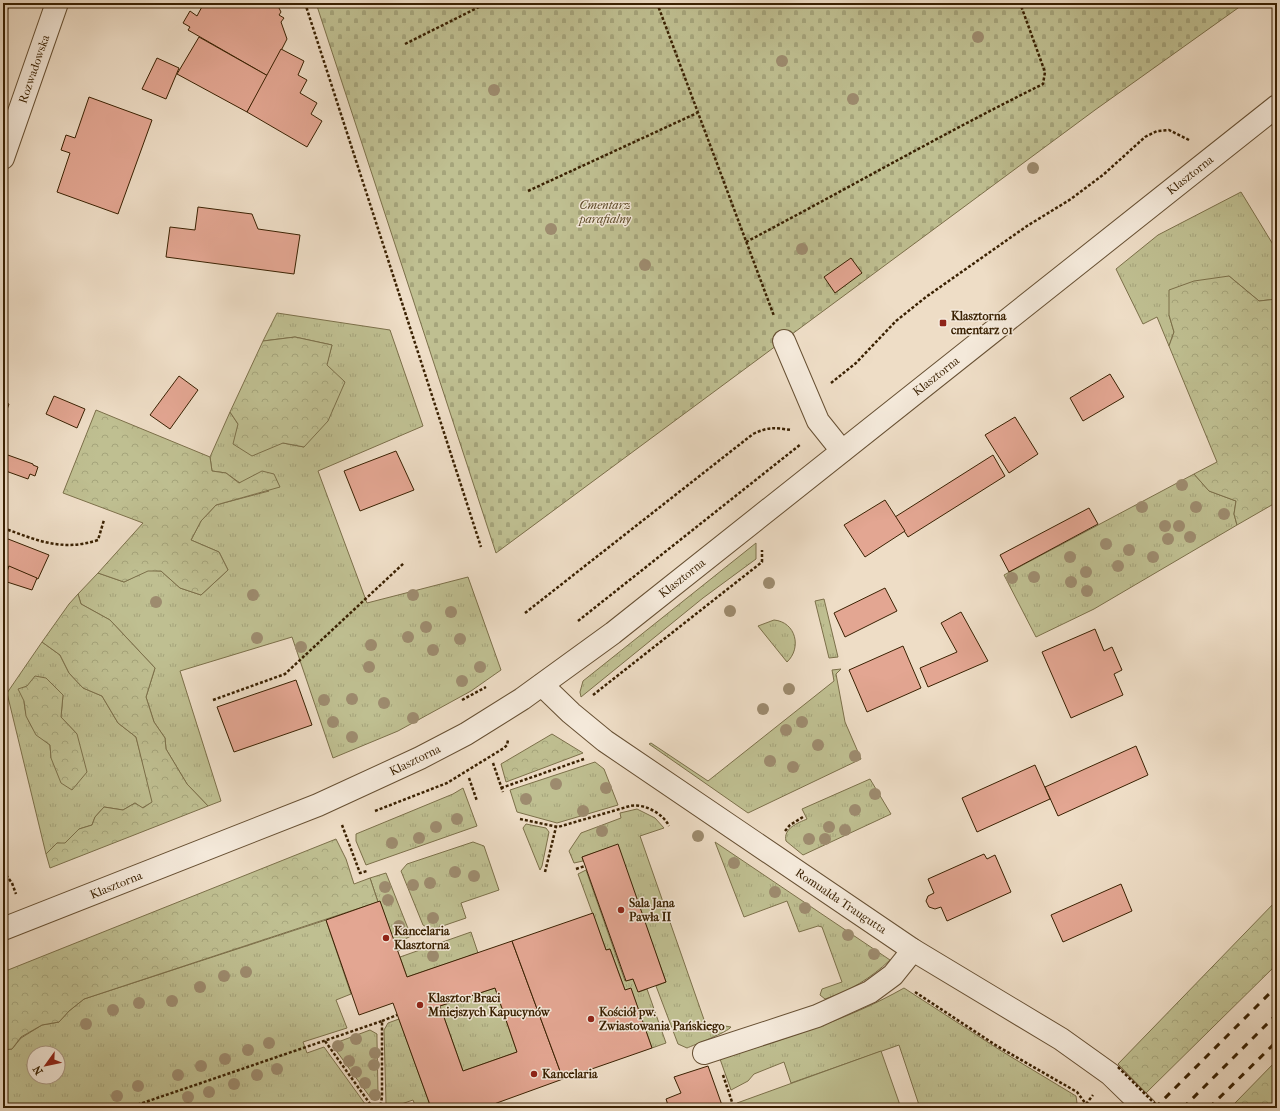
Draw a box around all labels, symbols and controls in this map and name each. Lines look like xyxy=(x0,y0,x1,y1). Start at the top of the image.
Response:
street label: Rozwadowska xyxy=(16,32,52,105)
street label: Klasztorna xyxy=(1164,152,1216,198)
park label: Cmentarz parafialny xyxy=(577,198,632,226)
place label: Klasztorna cmentarz 01 xyxy=(951,309,1013,337)
marker: Klasztorna cmentarz 01 xyxy=(938,318,948,328)
street label: Klasztorna xyxy=(910,353,962,399)
street label: Klasztorna xyxy=(656,555,708,601)
street label: Klasztorna xyxy=(387,741,443,778)
street label: Romualda Traugutta xyxy=(793,865,890,937)
street label: Klasztorna xyxy=(88,868,145,902)
place label: Sala Jana Pawła II xyxy=(629,896,675,924)
marker: Sala Jana Pawła II xyxy=(616,905,626,915)
place label: Kancelaria Klasztorna xyxy=(394,924,450,952)
marker: Kancelaria Klasztorna xyxy=(381,933,391,943)
place label: Klasztor Braci Mniejszych Kapucynów xyxy=(427,991,551,1020)
marker: Klasztor Braci Mniejszych Kapucynów xyxy=(415,1000,425,1010)
place label: Kościół pw. Zwiastowania Pańskiego xyxy=(599,1005,725,1034)
marker: Kościół pw. Zwiastowania Pańskiego xyxy=(586,1014,596,1024)
north arrow xyxy=(26,1045,66,1085)
text: N xyxy=(30,1063,46,1077)
place label: Kancelaria xyxy=(542,1067,598,1081)
marker: Kancelaria xyxy=(529,1069,539,1079)

